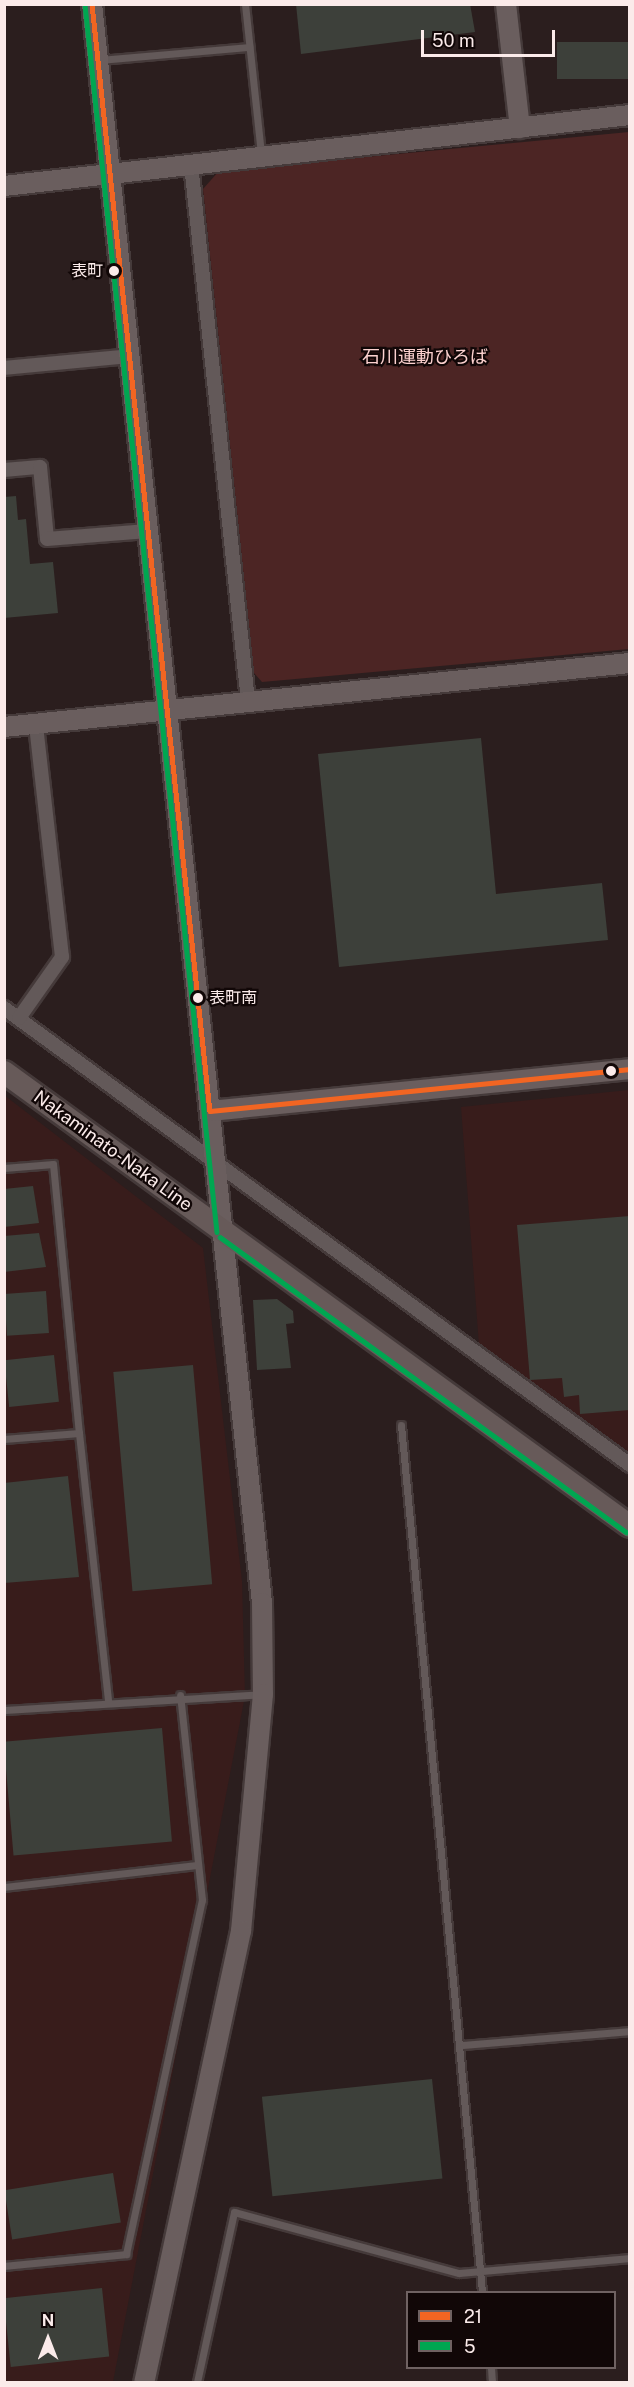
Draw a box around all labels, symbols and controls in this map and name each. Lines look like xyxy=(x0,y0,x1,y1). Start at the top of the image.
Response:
scale bar xyxy=(424,18,558,56)
text: 50 m xyxy=(432,30,475,51)
place label: 表町 xyxy=(71,261,103,281)
marker: 表町 xyxy=(108,265,120,277)
park label: 石川運動ひろば xyxy=(362,346,488,368)
place label: 表町南 xyxy=(209,988,257,1008)
marker: 表町南 xyxy=(192,992,204,1004)
unlabelled marker xyxy=(605,1065,617,1077)
street label: Nakaminato-Naka Line xyxy=(30,1086,196,1216)
legend xyxy=(406,2291,616,2369)
text: 21 xyxy=(464,2306,482,2327)
north arrow xyxy=(18,2309,78,2369)
text: N xyxy=(42,2311,54,2330)
text: 5 xyxy=(464,2336,476,2357)

